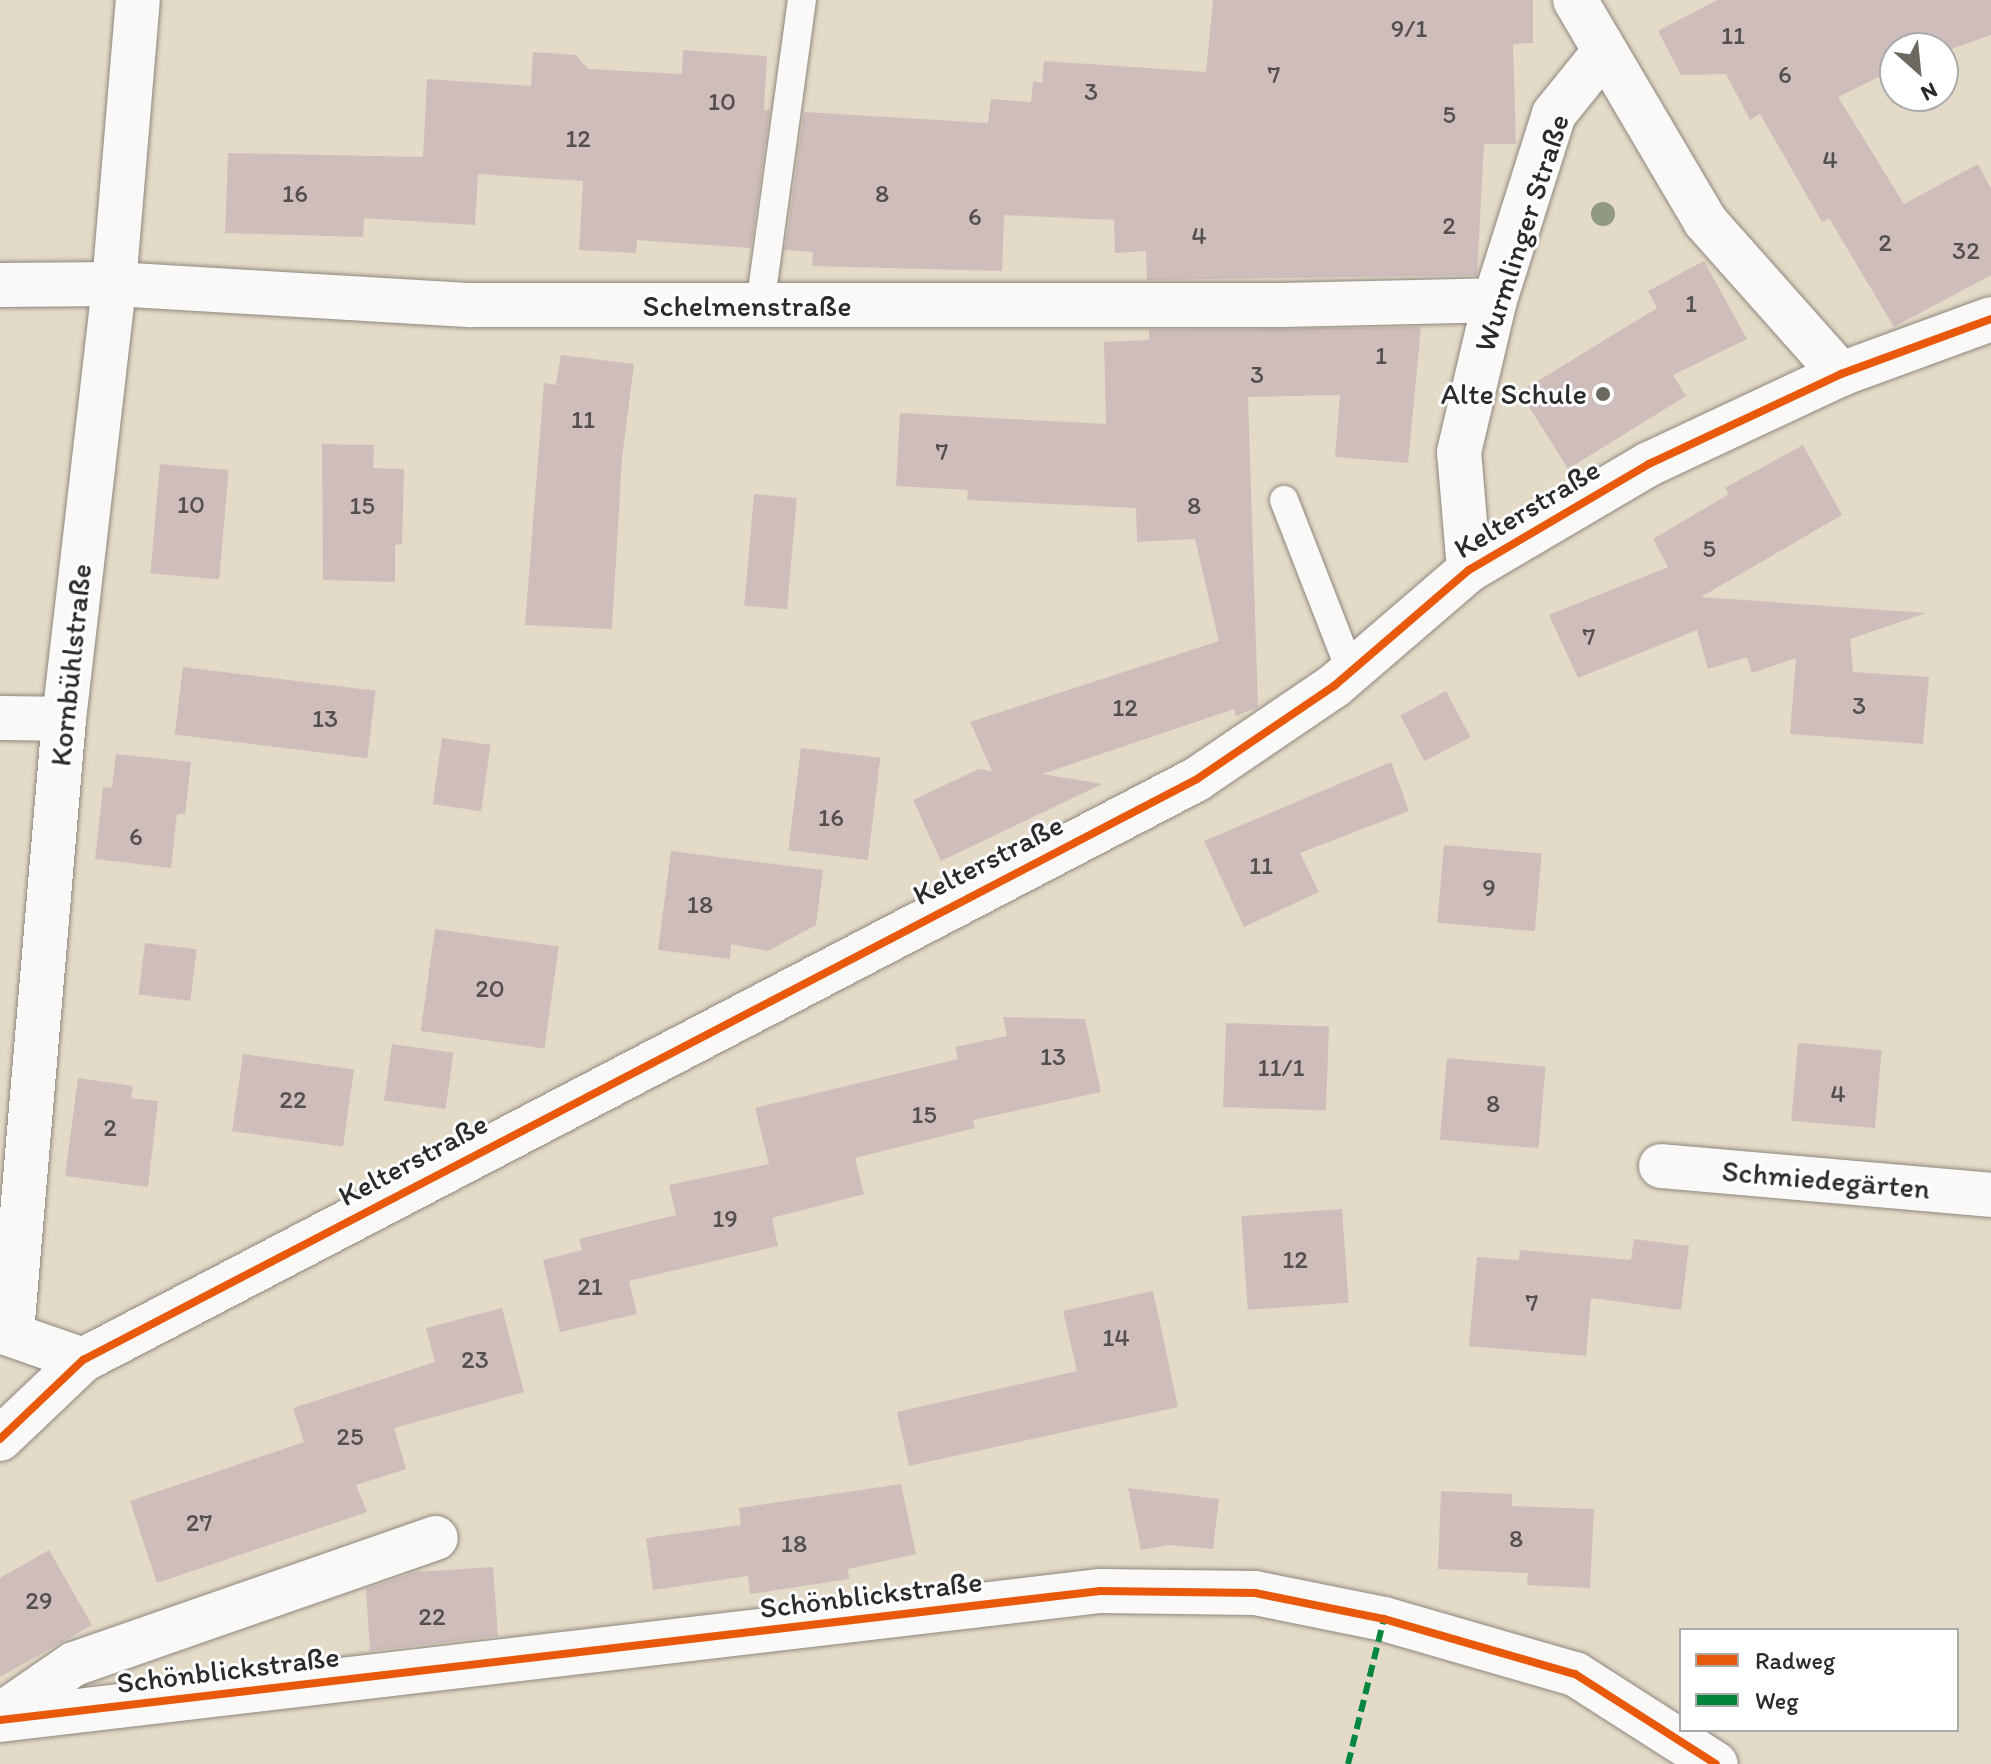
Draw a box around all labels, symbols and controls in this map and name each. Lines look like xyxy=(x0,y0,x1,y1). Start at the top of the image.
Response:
house number: 9/1 xyxy=(1391,13,1427,45)
house number: 11 xyxy=(1721,20,1745,52)
north arrow xyxy=(1879,32,1959,112)
house number: 7 xyxy=(1268,59,1280,91)
house number: 6 xyxy=(1778,59,1792,91)
house number: 3 xyxy=(1084,76,1098,108)
text: N xyxy=(1916,77,1942,107)
house number: 10 xyxy=(708,86,736,118)
house number: 5 xyxy=(1442,99,1456,131)
street label: Wurmlinger Straße xyxy=(1467,110,1577,356)
house number: 12 xyxy=(565,123,591,155)
house number: 4 xyxy=(1822,144,1838,176)
house number: 16 xyxy=(282,178,308,210)
house number: 8 xyxy=(875,178,889,210)
house number: 6 xyxy=(968,201,982,233)
house number: 2 xyxy=(1442,210,1456,242)
house number: 4 xyxy=(1191,220,1207,252)
house number: 2 xyxy=(1878,227,1892,259)
house number: 32 xyxy=(1952,235,1980,267)
street label: Schelmenstraße xyxy=(643,288,851,324)
house number: 1 xyxy=(1685,288,1697,320)
house number: 1 xyxy=(1375,340,1387,372)
house number: 3 xyxy=(1250,359,1264,391)
place label: Alte Schule xyxy=(1441,376,1587,412)
marker: Alte Schule xyxy=(1594,385,1612,403)
house number: 11 xyxy=(571,404,595,436)
house number: 7 xyxy=(936,436,948,468)
street label: Kelterstraße xyxy=(1447,451,1607,567)
house number: 10 xyxy=(177,489,205,521)
house number: 15 xyxy=(349,490,375,522)
house number: 8 xyxy=(1187,490,1201,522)
house number: 5 xyxy=(1702,533,1716,565)
street label: Kornbühlstraße xyxy=(42,562,100,768)
house number: 7 xyxy=(1583,621,1595,653)
house number: 3 xyxy=(1852,690,1866,722)
house number: 12 xyxy=(1112,692,1138,724)
house number: 13 xyxy=(312,703,338,735)
house number: 16 xyxy=(818,802,844,834)
street label: Kelterstraße xyxy=(907,807,1069,913)
house number: 6 xyxy=(129,821,143,853)
house number: 11 xyxy=(1249,850,1273,882)
house number: 9 xyxy=(1482,872,1496,904)
house number: 18 xyxy=(687,889,713,921)
house number: 20 xyxy=(475,973,505,1005)
house number: 13 xyxy=(1040,1041,1066,1073)
house number: 11/1 xyxy=(1257,1052,1305,1084)
house number: 4 xyxy=(1830,1078,1846,1110)
house number: 22 xyxy=(279,1084,307,1116)
house number: 8 xyxy=(1486,1088,1500,1120)
house number: 15 xyxy=(911,1099,937,1131)
street label: Kelterstraße xyxy=(332,1106,494,1214)
house number: 2 xyxy=(103,1112,117,1144)
street label: Schmiedegärten xyxy=(1720,1153,1932,1207)
house number: 19 xyxy=(712,1203,738,1235)
house number: 12 xyxy=(1282,1244,1308,1276)
house number: 21 xyxy=(577,1271,603,1303)
house number: 7 xyxy=(1526,1287,1538,1319)
house number: 14 xyxy=(1102,1322,1130,1354)
house number: 23 xyxy=(461,1344,489,1376)
house number: 25 xyxy=(336,1421,364,1453)
house number: 27 xyxy=(186,1507,212,1539)
house number: 8 xyxy=(1509,1523,1523,1555)
house number: 18 xyxy=(781,1528,807,1560)
street label: Schönblickstraße xyxy=(758,1563,984,1627)
house number: 29 xyxy=(25,1585,53,1617)
house number: 22 xyxy=(418,1601,446,1633)
legend xyxy=(1679,1628,1959,1732)
street label: Schönblickstraße xyxy=(115,1638,341,1702)
text: Radweg xyxy=(1755,1646,1835,1675)
text: Weg xyxy=(1755,1686,1798,1715)

